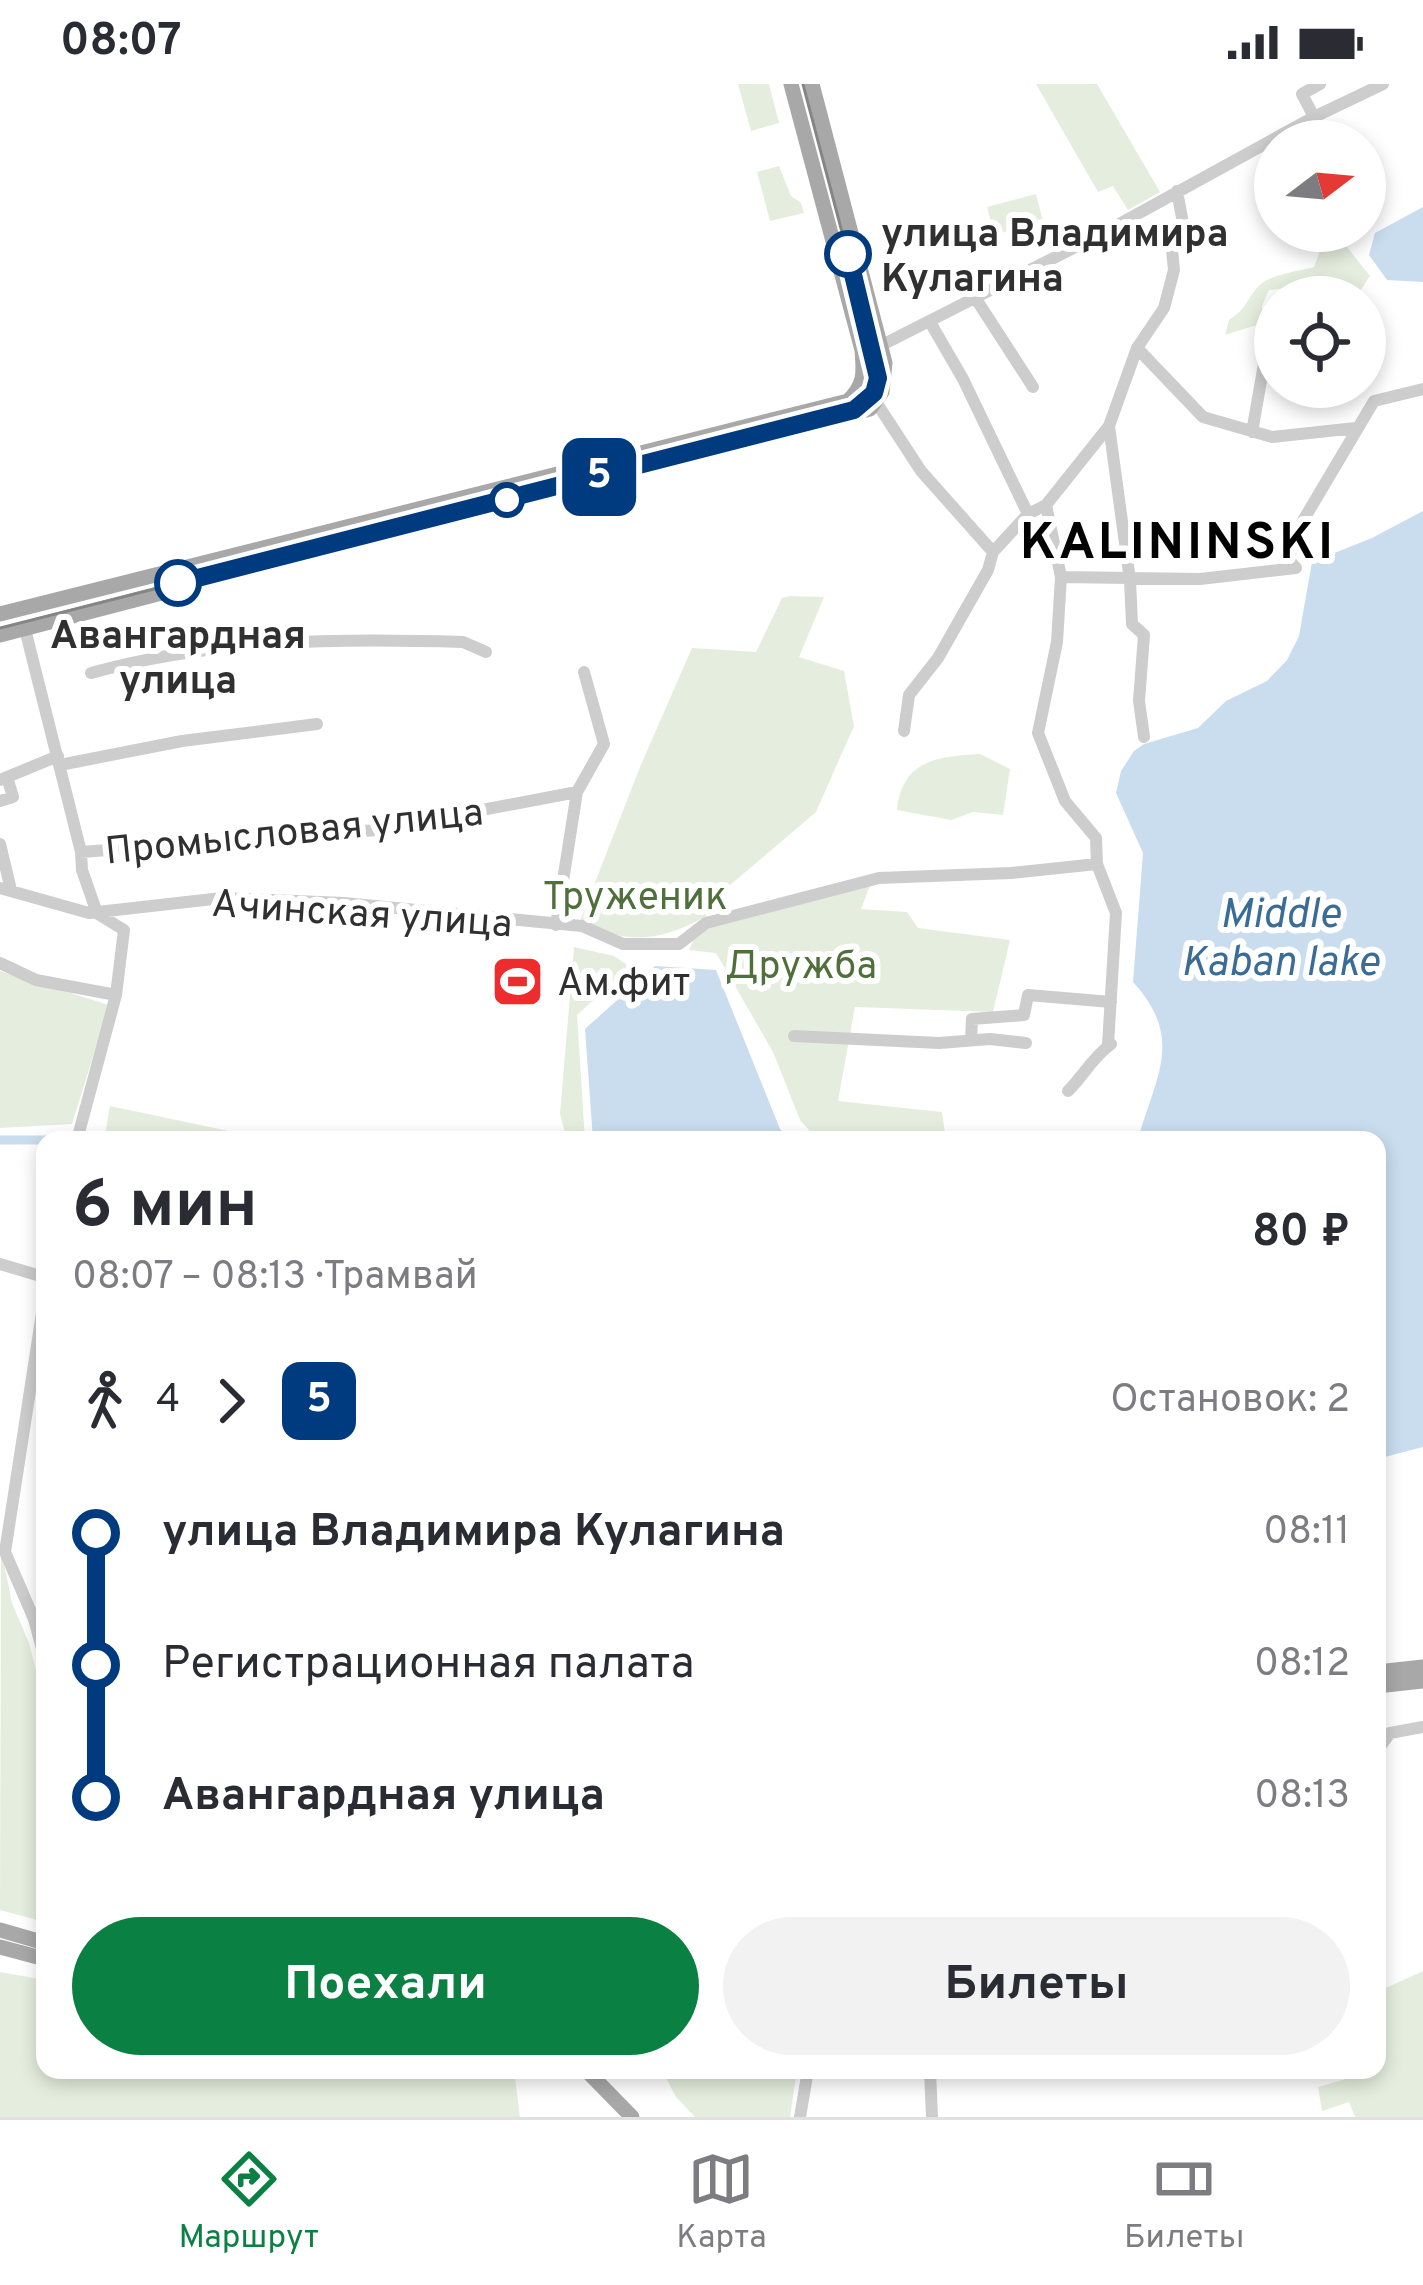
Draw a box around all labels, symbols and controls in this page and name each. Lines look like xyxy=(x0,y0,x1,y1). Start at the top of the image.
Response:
text: 08:07 xyxy=(60,14,182,71)
north arrow xyxy=(1254,120,1386,252)
map controls xyxy=(1254,120,1386,408)
place label: улица Владимира Кулагина xyxy=(881,212,1228,306)
marker: улица Владимира Кулагина xyxy=(826,232,870,276)
button: locate xyxy=(1254,276,1386,408)
line badge: 5 xyxy=(560,438,638,516)
text: 5 xyxy=(586,450,612,503)
unlabelled marker xyxy=(491,484,523,516)
district label: KALININSKI xyxy=(1020,513,1336,578)
marker: Авангардная улица xyxy=(156,561,200,605)
place label: Авангардная улица xyxy=(50,614,306,708)
street label: Промысловая улица xyxy=(103,790,486,879)
park label: Труженик xyxy=(543,875,727,924)
street label: Ачинская улица xyxy=(210,882,514,951)
water label: Middle Kaban lake xyxy=(1181,890,1381,991)
park label: Дружба xyxy=(725,944,877,993)
sports icon: Ам.фит xyxy=(490,953,546,1009)
place label: Ам.фит xyxy=(557,961,690,1010)
text: 6 мин xyxy=(72,1167,258,1250)
text: 80 ₽ xyxy=(1252,1205,1350,1262)
text: 08:07 – 08:13 · Трамвай xyxy=(72,1254,478,1303)
icon: walk xyxy=(72,1368,138,1434)
icon: forward xyxy=(198,1368,264,1434)
text: 5 xyxy=(306,1374,332,1427)
text: 4 xyxy=(156,1377,180,1426)
text: Остановок: 2 xyxy=(1110,1377,1350,1426)
text: улица Владимира Кулагина xyxy=(162,1505,785,1562)
text: 08:11 xyxy=(1263,1509,1350,1558)
text: Регистрационная палата xyxy=(162,1637,694,1694)
text: 08:12 xyxy=(1254,1641,1350,1690)
text: Авангардная улица xyxy=(162,1769,605,1826)
text: 08:13 xyxy=(1254,1773,1350,1822)
button: Поехали xyxy=(72,1917,699,2055)
button: Билеты xyxy=(723,1917,1350,2055)
tab: Маршрут xyxy=(179,2146,319,2260)
tab: Карта xyxy=(676,2146,767,2260)
tab: Билеты xyxy=(1124,2146,1244,2260)

